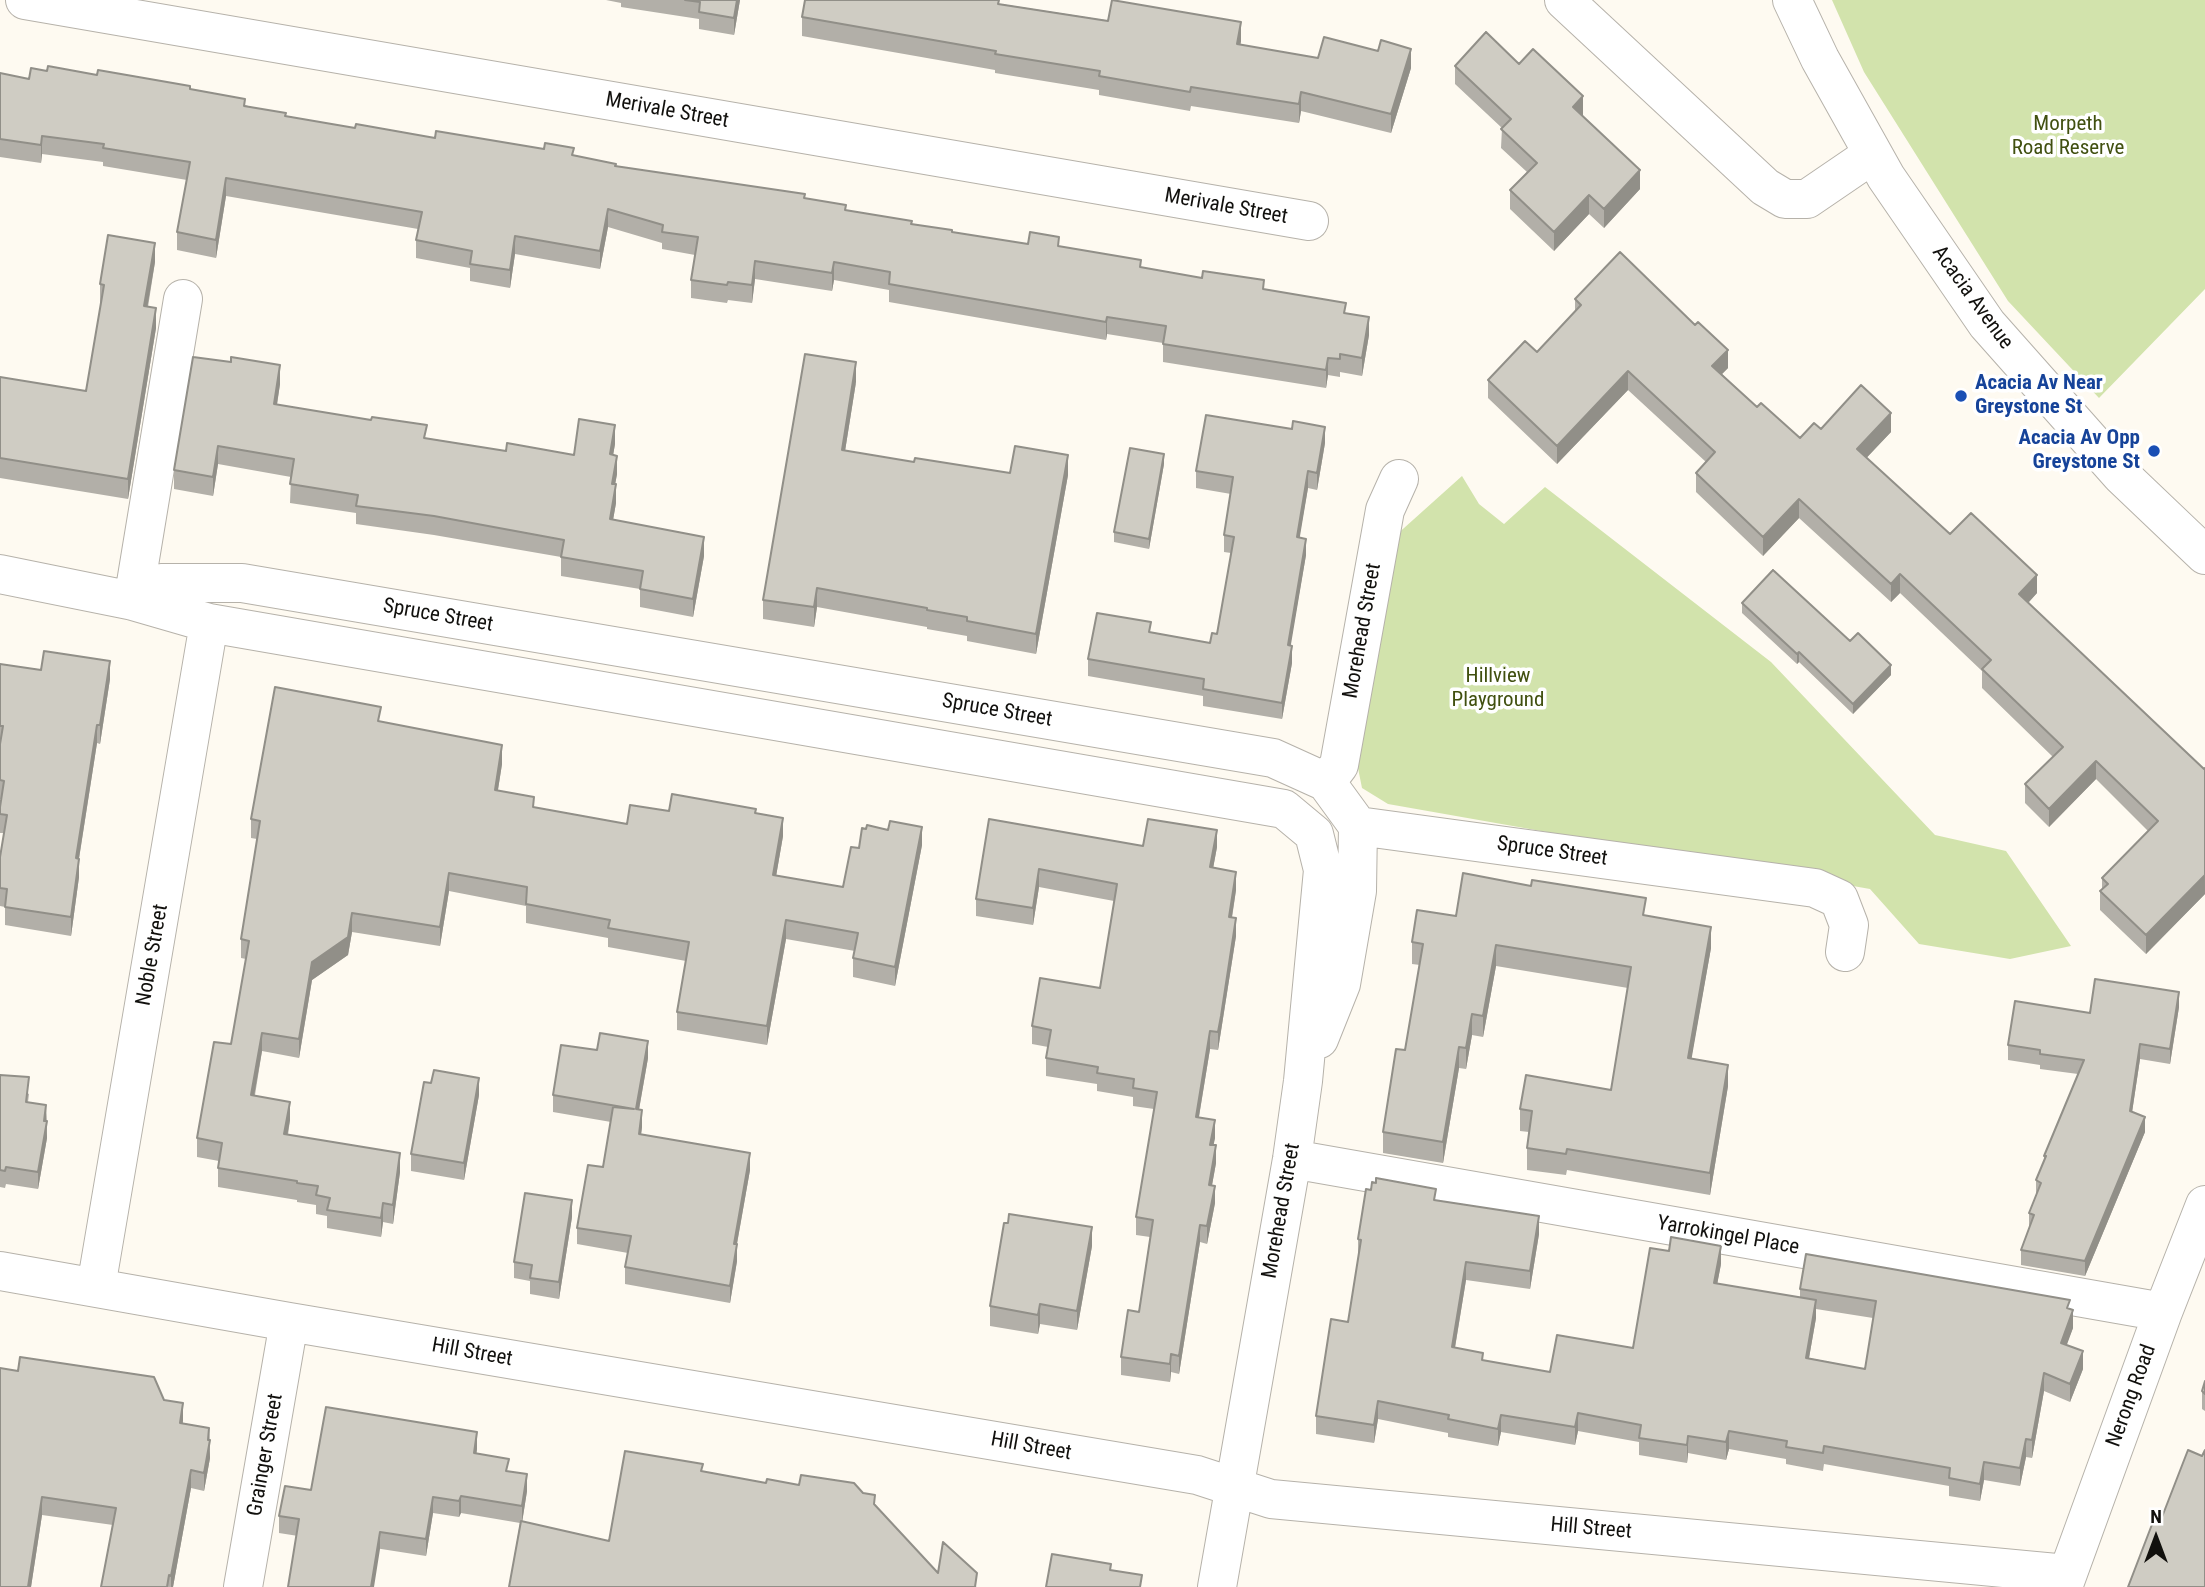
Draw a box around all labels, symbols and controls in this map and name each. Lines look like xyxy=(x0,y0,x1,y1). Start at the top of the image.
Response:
street label: Merivale Street xyxy=(604,88,730,134)
park label: Morpeth Road Reserve xyxy=(2012,112,2124,162)
street label: Merivale Street xyxy=(1163,184,1289,230)
street label: Acacia Avenue xyxy=(1926,241,2018,355)
place label: Acacia Av Near Greystone St xyxy=(1975,371,2103,421)
marker: Acacia Av Near Greystone St xyxy=(1953,388,1969,404)
place label: Acacia Av Opp Greystone St xyxy=(2018,426,2140,476)
marker: Acacia Av Opp Greystone St xyxy=(2146,443,2162,459)
street label: Morehead Street xyxy=(1339,561,1387,701)
street label: Spruce Street xyxy=(381,594,495,638)
park label: Hillview Playground xyxy=(1452,664,1544,714)
street label: Spruce Street xyxy=(940,689,1054,733)
street label: Spruce Street xyxy=(1495,832,1609,872)
street label: Noble Street xyxy=(132,902,174,1008)
street label: Morehead Street xyxy=(1258,1141,1306,1281)
street label: Yarrokingel Place xyxy=(1655,1211,1801,1261)
street label: Hill Street xyxy=(430,1334,514,1372)
street label: Nerong Road xyxy=(2102,1341,2162,1451)
street label: Grainger Street xyxy=(243,1392,289,1518)
street label: Hill Street xyxy=(989,1428,1073,1466)
north arrow xyxy=(2121,1503,2191,1573)
text: N xyxy=(2150,1505,2162,1528)
street label: Hill Street xyxy=(1549,1513,1633,1545)

